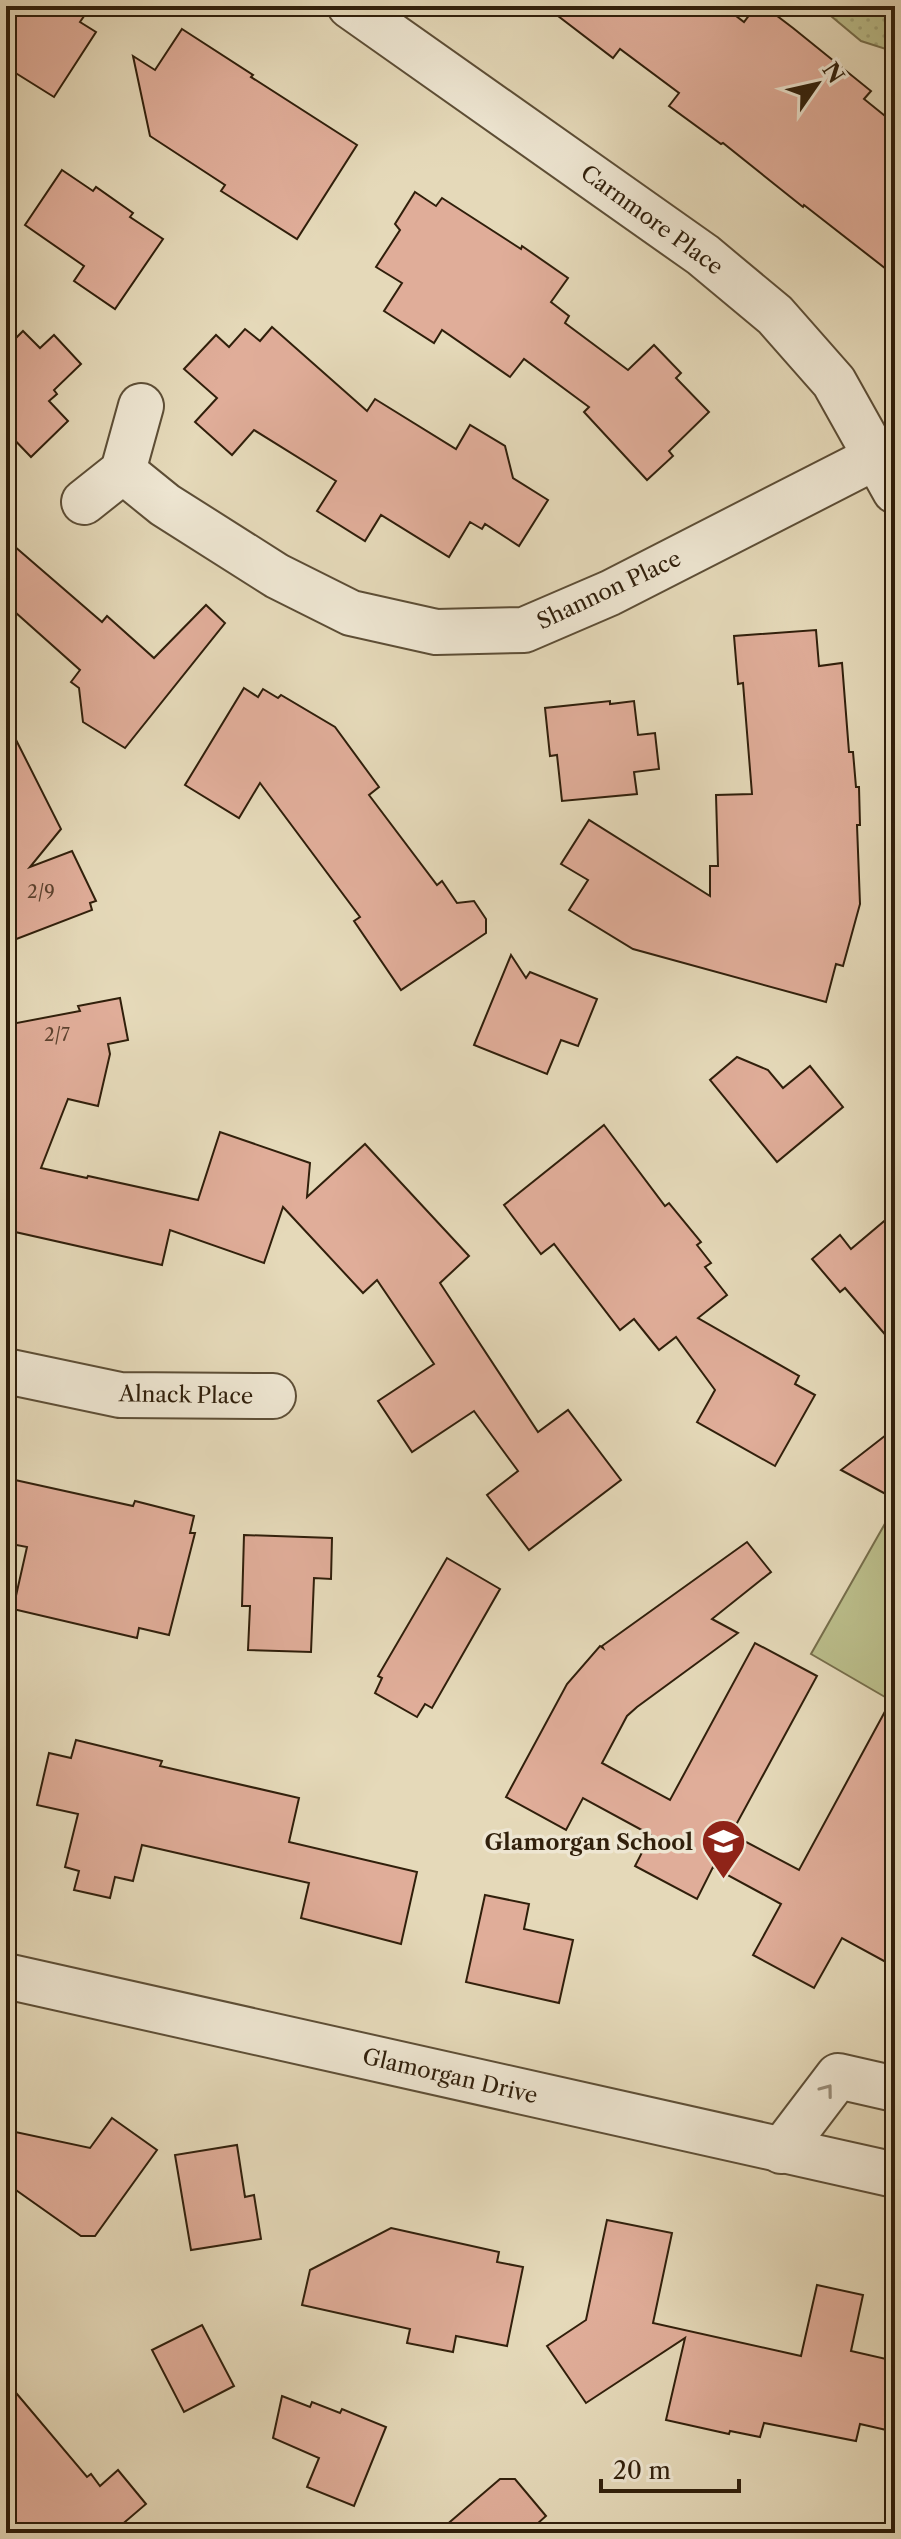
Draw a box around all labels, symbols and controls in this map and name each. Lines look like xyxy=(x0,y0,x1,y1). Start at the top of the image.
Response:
north arrow xyxy=(777,44,857,124)
text: N xyxy=(817,58,850,89)
street label: Carnmore Place xyxy=(576,159,728,281)
street label: Shannon Place xyxy=(533,545,685,635)
house number: 2/9 xyxy=(27,881,55,903)
house number: 2/7 xyxy=(44,1024,70,1046)
street label: Alnack Place xyxy=(118,1380,253,1410)
school or university icon: Glamorgan School xyxy=(700,1818,748,1881)
place label: Glamorgan School xyxy=(484,1829,693,1856)
street label: Glamorgan Drive xyxy=(360,2043,540,2109)
one-way arrow xyxy=(818,2085,832,2099)
scale bar xyxy=(601,2443,739,2493)
text: 20 m xyxy=(613,2456,671,2485)

